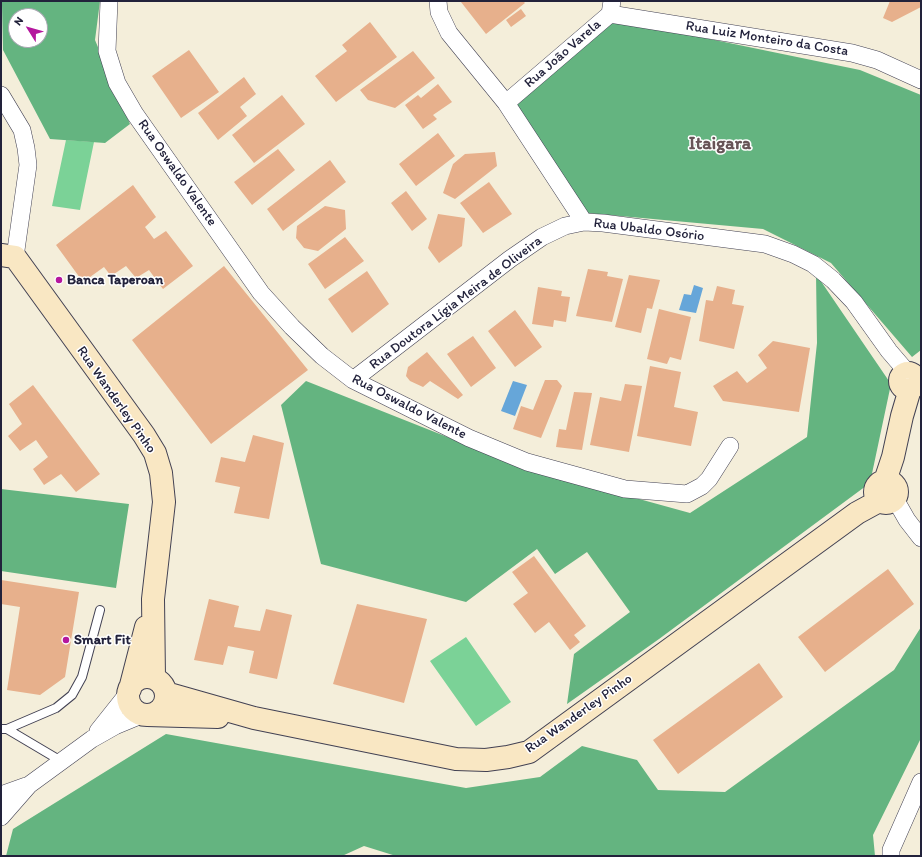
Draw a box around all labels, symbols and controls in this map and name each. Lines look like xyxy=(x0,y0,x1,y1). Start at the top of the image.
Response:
north arrow xyxy=(8,8,48,48)
text: N xyxy=(11,14,26,28)
street label: Rua João Varela xyxy=(521,16,605,92)
street label: Rua Luiz Monteiro da Costa xyxy=(685,18,849,60)
street label: Rua Oswaldo Valente xyxy=(134,116,220,230)
district label: Itaigara xyxy=(689,133,751,155)
street label: Rua Ubaldo Osório xyxy=(593,215,705,245)
street label: Rua Doutora Lígia Meira de Oliveira xyxy=(366,233,546,373)
place label: Banca Taperoan xyxy=(67,272,163,288)
marker: Banca Taperoan xyxy=(54,275,64,285)
street label: Rua Wanderley Pinho xyxy=(73,343,159,457)
street label: Rua Oswaldo Valente xyxy=(349,371,469,443)
place label: Smart Fit xyxy=(74,632,131,648)
marker: Smart Fit xyxy=(61,635,71,645)
street label: Rua Wanderley Pinho xyxy=(522,671,636,757)

